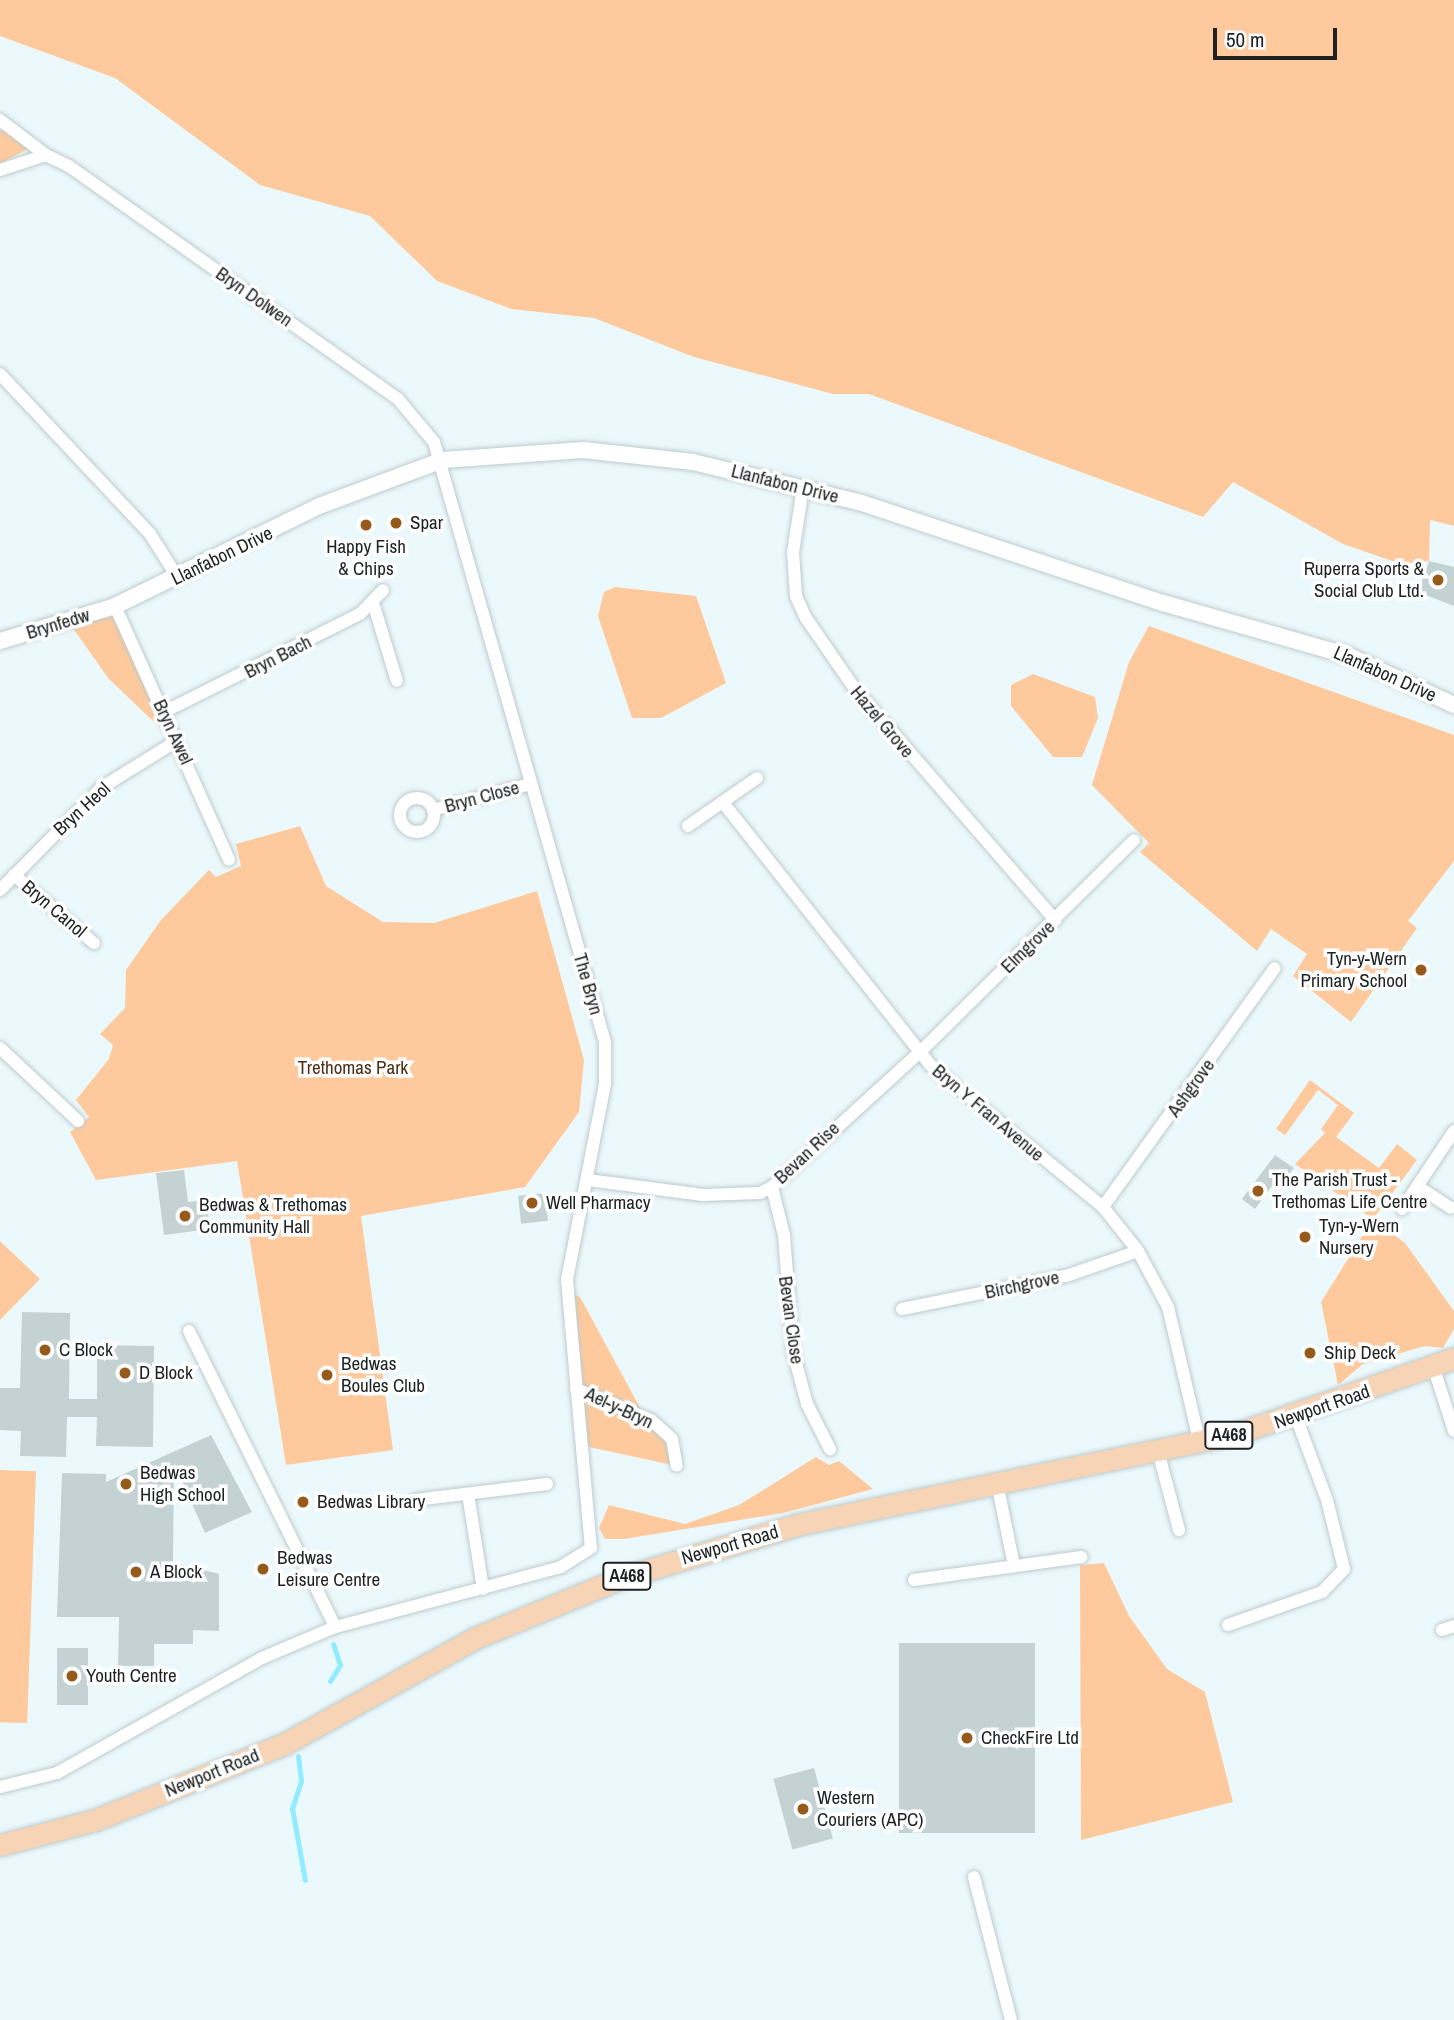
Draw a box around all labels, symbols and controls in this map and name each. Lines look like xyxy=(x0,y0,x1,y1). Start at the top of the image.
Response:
scale bar xyxy=(1216,14,1340,58)
text: 50 m xyxy=(1226,25,1264,54)
street label: Bryn Dolwen xyxy=(211,262,297,332)
street label: Llanfabon Drive xyxy=(729,460,841,508)
place label: Spar xyxy=(410,512,443,534)
marker: Spar xyxy=(388,515,404,531)
marker: Happy Fish & Chips xyxy=(358,517,374,533)
street label: Llanfabon Drive xyxy=(168,522,276,590)
place label: Happy Fish & Chips xyxy=(326,536,406,580)
place label: Ruperra Sports & Social Club Ltd. xyxy=(1304,558,1424,602)
marker: Ruperra Sports & Social Club Ltd. xyxy=(1430,572,1446,588)
street label: Brynfedw xyxy=(24,604,92,644)
street label: Bryn Bach xyxy=(241,631,315,683)
street label: Llanfabon Drive xyxy=(1330,641,1440,707)
street label: Hazel Grove xyxy=(845,682,919,762)
street label: Bryn Awel xyxy=(148,696,198,768)
street label: Bryn Close xyxy=(442,776,522,818)
street label: Bryn Heol xyxy=(49,778,115,840)
street label: Bryn Canol xyxy=(17,875,91,943)
street label: Elmgrove xyxy=(996,916,1060,978)
place label: Tyn-y-Wern Primary School xyxy=(1301,948,1407,992)
street label: The Bryn xyxy=(568,950,608,1018)
marker: Tyn-y-Wern Primary School xyxy=(1413,962,1429,978)
street label: Ashgrove xyxy=(1162,1055,1220,1121)
park label: Trethomas Park xyxy=(298,1057,408,1079)
street label: Bryn Y Fran Avenue xyxy=(927,1059,1049,1167)
street label: Bevan Rise xyxy=(770,1117,844,1189)
place label: The Parish Trust - Trethomas Life Centre xyxy=(1272,1169,1427,1213)
marker: The Parish Trust - Trethomas Life Centre xyxy=(1250,1183,1266,1199)
place label: Well Pharmacy xyxy=(546,1192,650,1214)
place label: Bedwas & Trethomas Community Hall xyxy=(199,1194,347,1238)
marker: Well Pharmacy xyxy=(524,1195,540,1211)
marker: Bedwas & Trethomas Community Hall xyxy=(177,1208,193,1224)
place label: Tyn-y-Wern Nursery xyxy=(1319,1215,1399,1259)
marker: Tyn-y-Wern Nursery xyxy=(1297,1229,1313,1245)
street label: Birchgrove xyxy=(983,1266,1061,1304)
street label: Bevan Close xyxy=(774,1275,808,1365)
place label: C Block xyxy=(59,1339,113,1361)
marker: C Block xyxy=(37,1342,53,1358)
place label: Ship Deck xyxy=(1324,1342,1396,1364)
marker: Ship Deck xyxy=(1302,1345,1318,1361)
place label: Bedwas Boules Club xyxy=(341,1353,425,1397)
place label: D Block xyxy=(139,1362,193,1384)
marker: D Block xyxy=(117,1365,133,1381)
marker: Bedwas Boules Club xyxy=(319,1367,335,1383)
street label: Newport Road xyxy=(1271,1380,1373,1434)
street label: Ael-y-Bryn xyxy=(581,1382,657,1434)
road number: A468 xyxy=(1203,1420,1255,1450)
place label: Bedwas High School xyxy=(140,1462,225,1506)
marker: Bedwas High School xyxy=(118,1476,134,1492)
place label: Bedwas Library xyxy=(317,1491,425,1513)
marker: Bedwas Library xyxy=(295,1494,311,1510)
street label: Newport Road xyxy=(679,1520,781,1570)
place label: Bedwas Leisure Centre xyxy=(277,1547,380,1591)
place label: A Block xyxy=(150,1561,203,1583)
marker: Bedwas Leisure Centre xyxy=(255,1561,271,1577)
road number: A468 xyxy=(601,1562,653,1590)
marker: A Block xyxy=(128,1564,144,1580)
place label: Youth Centre xyxy=(86,1665,177,1687)
marker: Youth Centre xyxy=(64,1668,80,1684)
place label: CheckFire Ltd xyxy=(981,1727,1079,1749)
marker: CheckFire Ltd xyxy=(959,1730,975,1746)
street label: Newport Road xyxy=(162,1744,262,1802)
place label: Western Couriers (APC) xyxy=(817,1787,923,1831)
marker: Western Couriers (APC) xyxy=(795,1801,811,1817)

